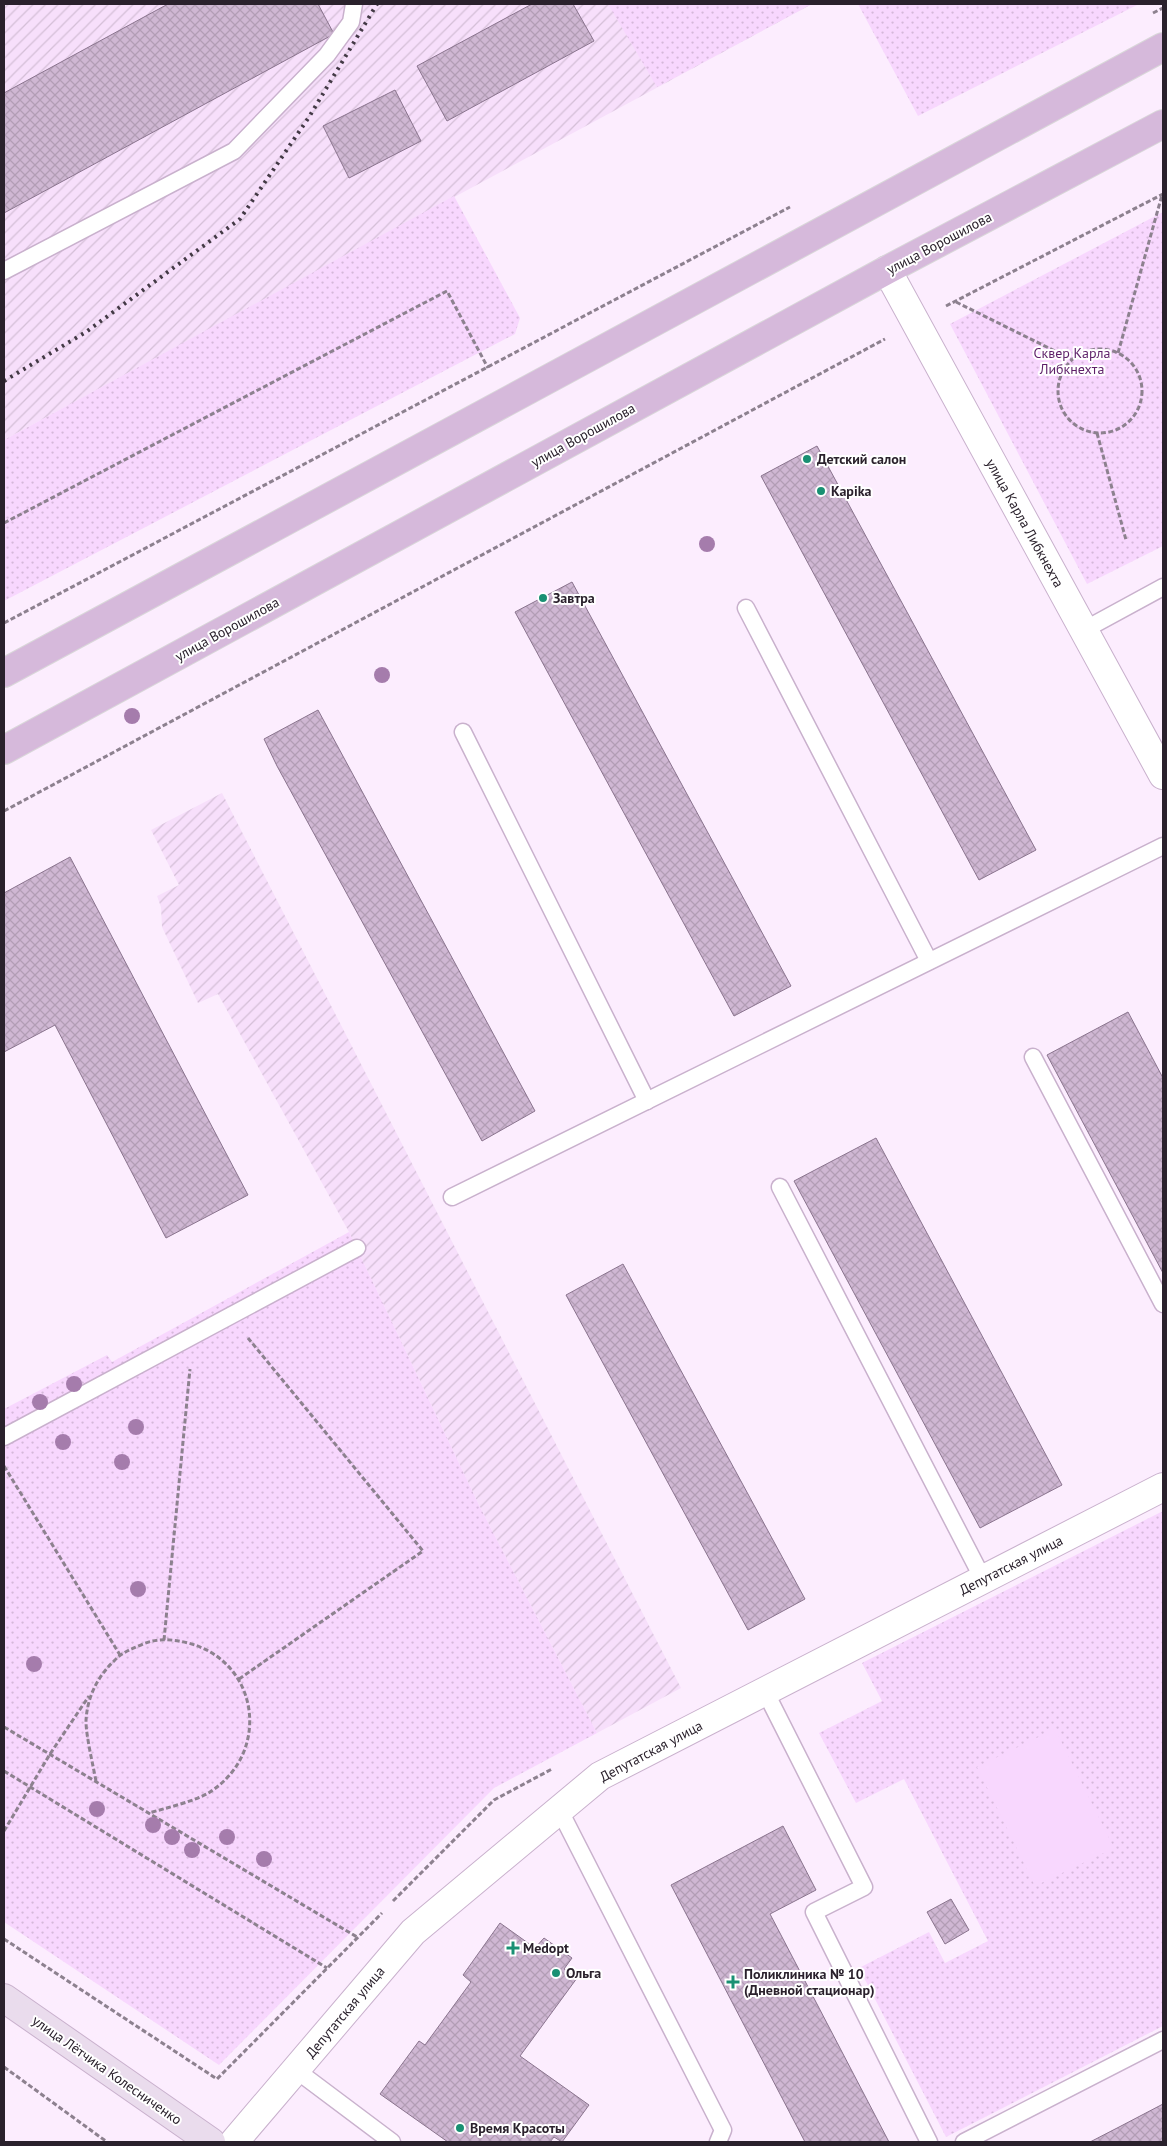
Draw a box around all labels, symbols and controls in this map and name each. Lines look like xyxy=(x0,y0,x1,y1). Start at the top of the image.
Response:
street label: улица Ворошилова xyxy=(883,208,995,278)
park label: Сквер Карла Либкнехта xyxy=(1033,344,1111,378)
street label: улица Ворошилова xyxy=(528,399,638,471)
place label: Детский салон xyxy=(817,450,906,468)
marker: Детский салон xyxy=(801,453,813,465)
street label: улица Карла Либкнехта xyxy=(982,455,1068,591)
place label: Kapika xyxy=(831,482,872,500)
marker: Kapika xyxy=(815,485,827,497)
place label: Завтра xyxy=(553,589,595,607)
marker: Завтра xyxy=(537,592,549,604)
street label: улица Ворошилова xyxy=(172,593,282,665)
street label: Депутатская улица xyxy=(956,1531,1066,1599)
street label: Депутатская улица xyxy=(596,1716,706,1786)
place label: Medopt xyxy=(523,1939,569,1957)
marker: Medopt xyxy=(507,1942,519,1954)
street label: Депутатская улица xyxy=(301,1963,389,2061)
place label: Ольга xyxy=(566,1964,601,1982)
place label: Поликлиника № 10 (Дневной стационар) xyxy=(744,1965,875,1999)
marker: Ольга xyxy=(550,1967,562,1979)
marker: Поликлиника № 10 (Дневной стационар) xyxy=(726,1975,740,1989)
street label: улица Лётчика Колесниченко xyxy=(29,2011,185,2129)
place label: Время Красоты xyxy=(470,2119,565,2137)
marker: Время Красоты xyxy=(454,2122,466,2134)

